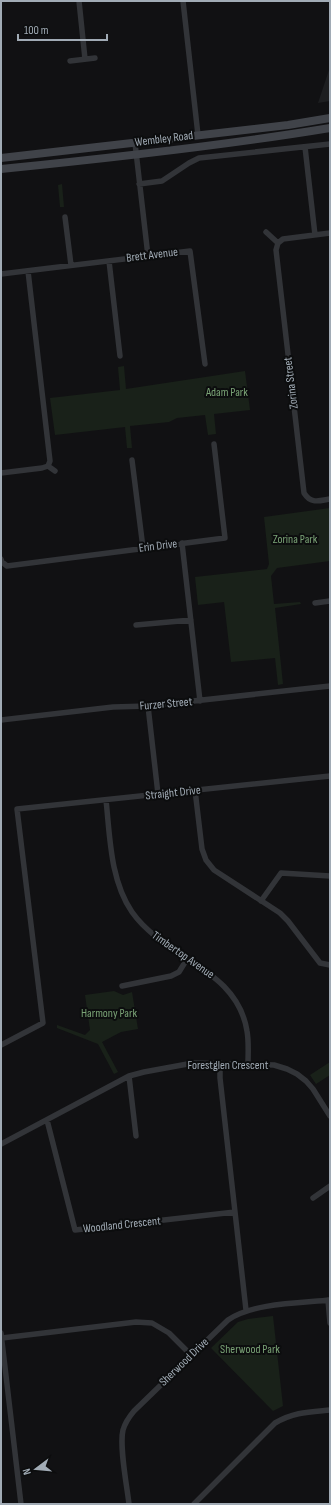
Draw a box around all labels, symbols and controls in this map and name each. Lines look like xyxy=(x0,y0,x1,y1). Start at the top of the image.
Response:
scale bar xyxy=(18,16,107,42)
text: 100 m xyxy=(24,23,49,38)
street label: Wembley Road xyxy=(134,128,194,150)
street label: Brett Avenue xyxy=(125,244,179,266)
street label: Zorina Street xyxy=(280,356,302,410)
park label: Adam Park xyxy=(205,385,248,400)
park label: Zorina Park xyxy=(273,532,318,547)
street label: Erin Drive xyxy=(138,536,178,556)
street label: Furzer Street xyxy=(139,694,193,714)
street label: Straight Drive xyxy=(145,783,202,803)
street label: Timbertop Avenue xyxy=(149,928,217,982)
park label: Harmony Park xyxy=(81,1006,137,1021)
street label: Forestglen Crescent xyxy=(188,1058,269,1073)
street label: Woodland Crescent xyxy=(82,1213,162,1237)
street label: Sherwood Drive xyxy=(156,1335,212,1389)
park label: Sherwood Park xyxy=(220,1342,280,1357)
north arrow xyxy=(16,1449,56,1489)
text: N xyxy=(20,1467,34,1476)

